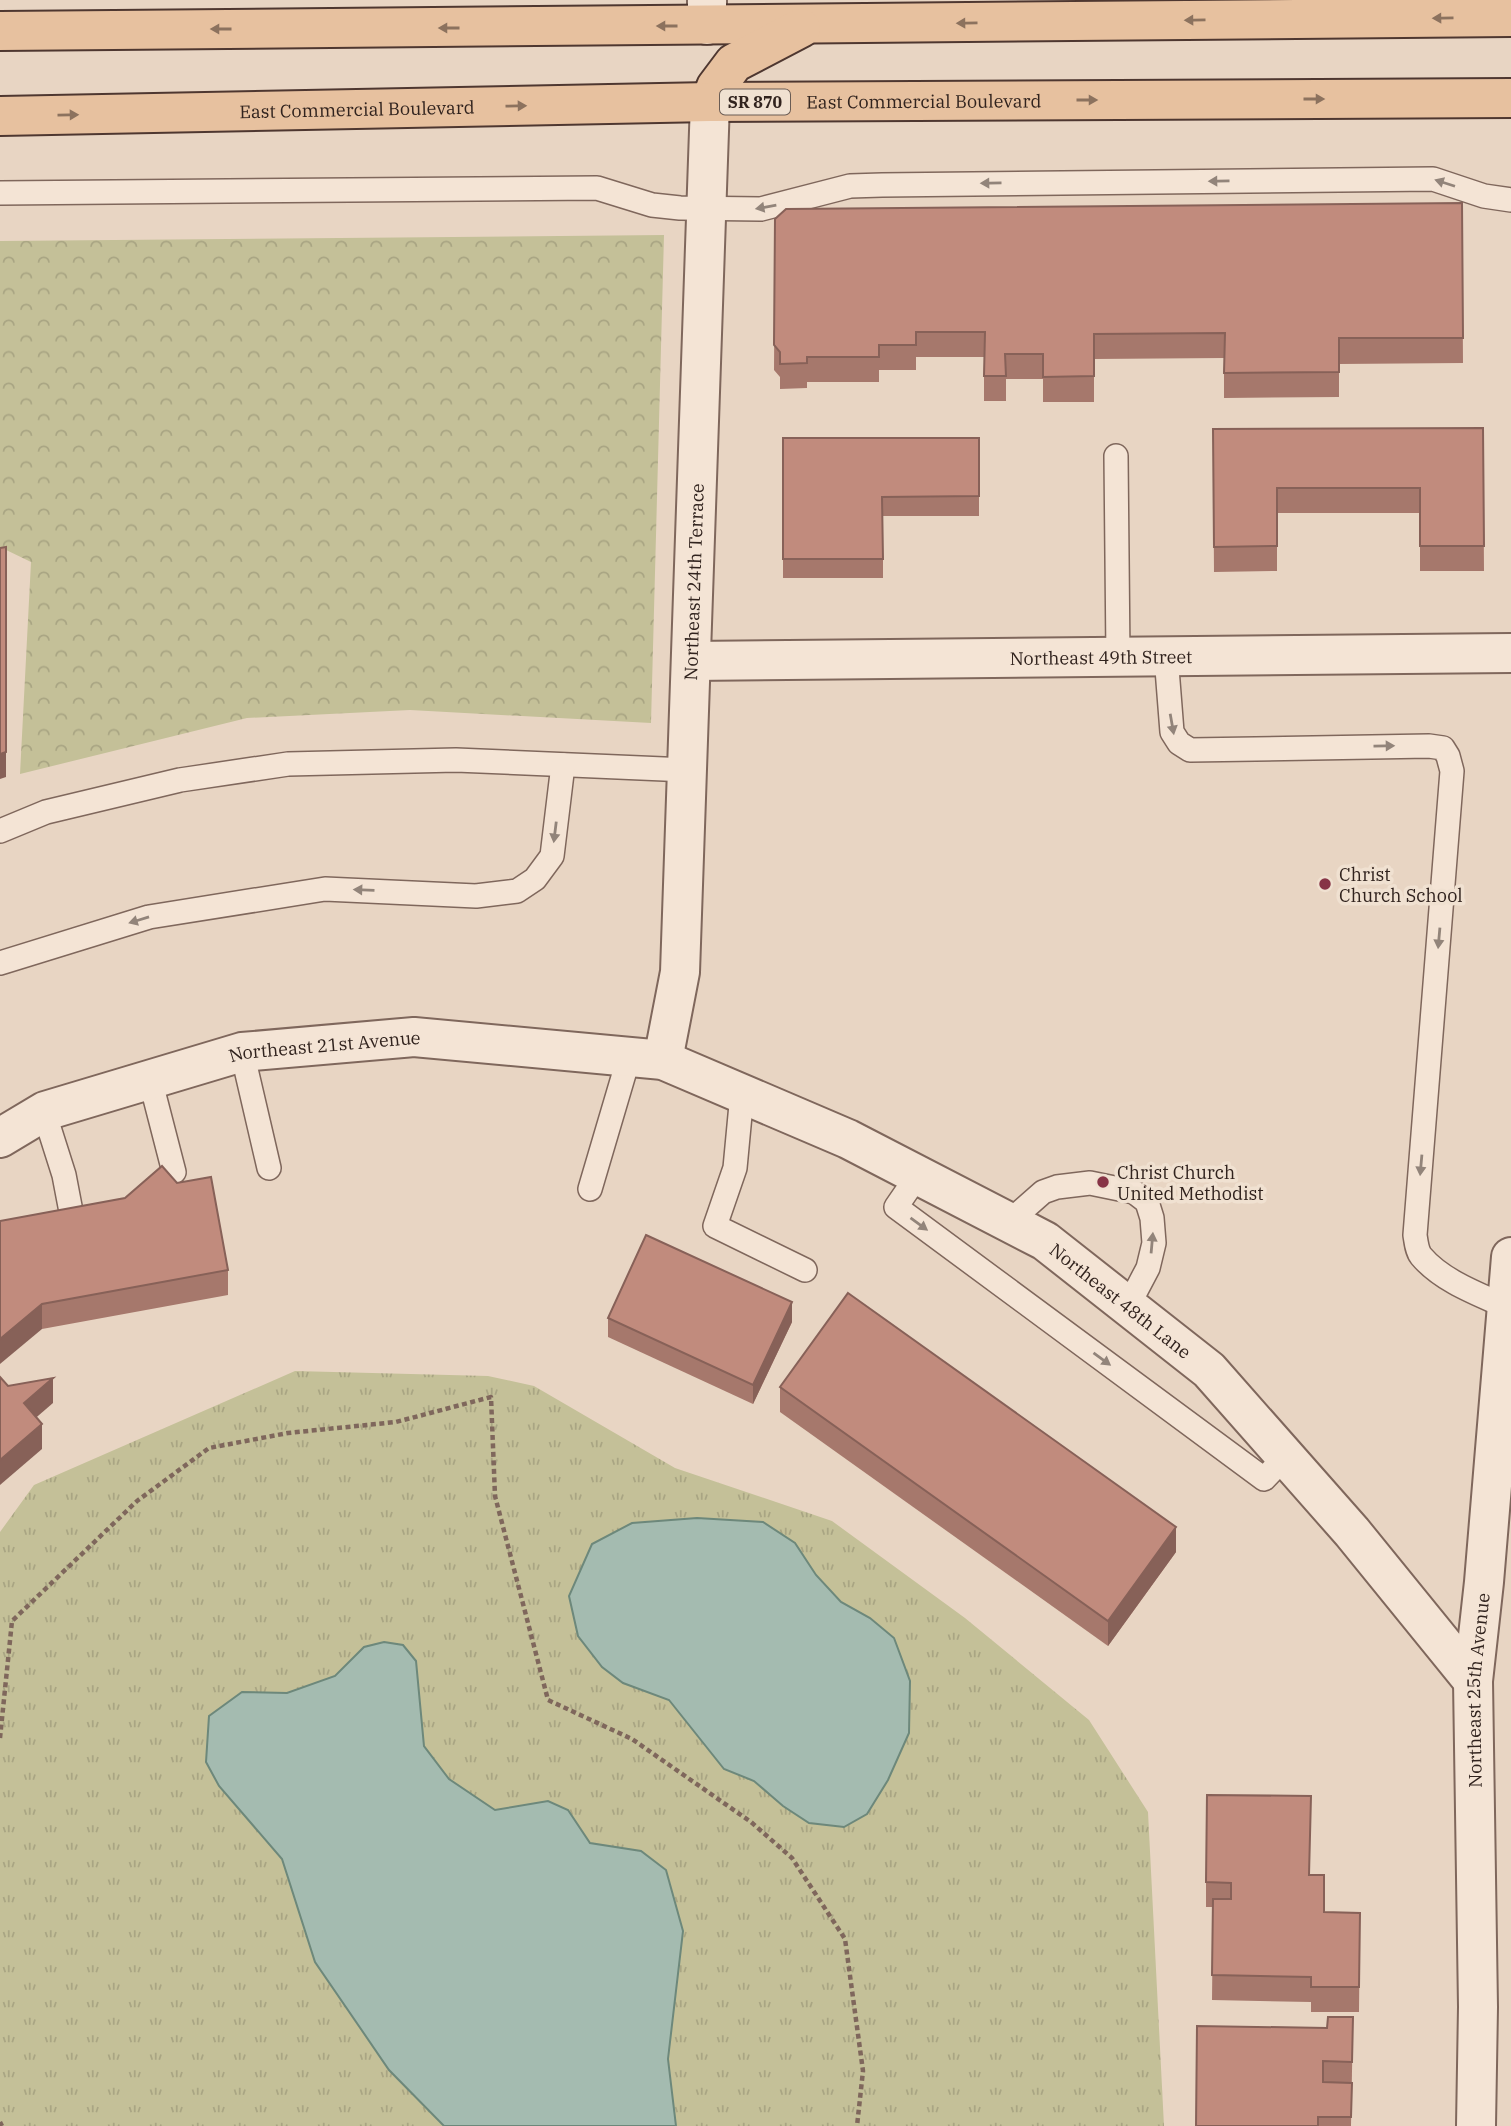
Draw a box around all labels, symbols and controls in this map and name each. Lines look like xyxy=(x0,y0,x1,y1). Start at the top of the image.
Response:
one-way arrow xyxy=(1432,12,1454,24)
one-way arrow xyxy=(1183,14,1205,26)
one-way arrow xyxy=(956,17,978,28)
one-way arrow xyxy=(656,20,678,32)
one-way arrow xyxy=(437,22,459,34)
one-way arrow xyxy=(210,23,232,35)
street label: East Commercial Boulevard xyxy=(806,89,1042,113)
road number: SR 870 xyxy=(720,90,790,114)
one-way arrow xyxy=(1303,93,1325,105)
one-way arrow xyxy=(1076,94,1098,106)
street label: East Commercial Boulevard xyxy=(239,95,475,123)
one-way arrow xyxy=(505,100,527,112)
one-way arrow xyxy=(57,109,79,120)
one-way arrow xyxy=(1207,175,1229,187)
one-way arrow xyxy=(1435,177,1456,187)
one-way arrow xyxy=(980,178,1002,189)
one-way arrow xyxy=(755,202,777,213)
street label: Northeast 24th Terrace xyxy=(679,483,708,681)
street label: Northeast 49th Street xyxy=(1010,645,1192,669)
one-way arrow xyxy=(1167,713,1178,735)
one-way arrow xyxy=(1373,741,1395,752)
one-way arrow xyxy=(550,822,561,844)
place label: Christ Church School xyxy=(1339,863,1463,907)
marker: Christ Church School xyxy=(1317,876,1333,892)
one-way arrow xyxy=(353,885,375,896)
one-way arrow xyxy=(129,916,150,926)
one-way arrow xyxy=(1433,927,1444,949)
street label: Northeast 21st Avenue xyxy=(226,1025,422,1067)
one-way arrow xyxy=(1415,1154,1426,1176)
place label: Christ Church United Methodist xyxy=(1117,1161,1264,1205)
marker: Christ Church United Methodist xyxy=(1095,1174,1111,1190)
one-way arrow xyxy=(910,1217,928,1231)
one-way arrow xyxy=(1147,1232,1158,1254)
street label: Northeast 48th Lane xyxy=(1045,1238,1196,1363)
one-way arrow xyxy=(1093,1352,1111,1366)
street label: Northeast 25th Avenue xyxy=(1461,1592,1494,1788)

